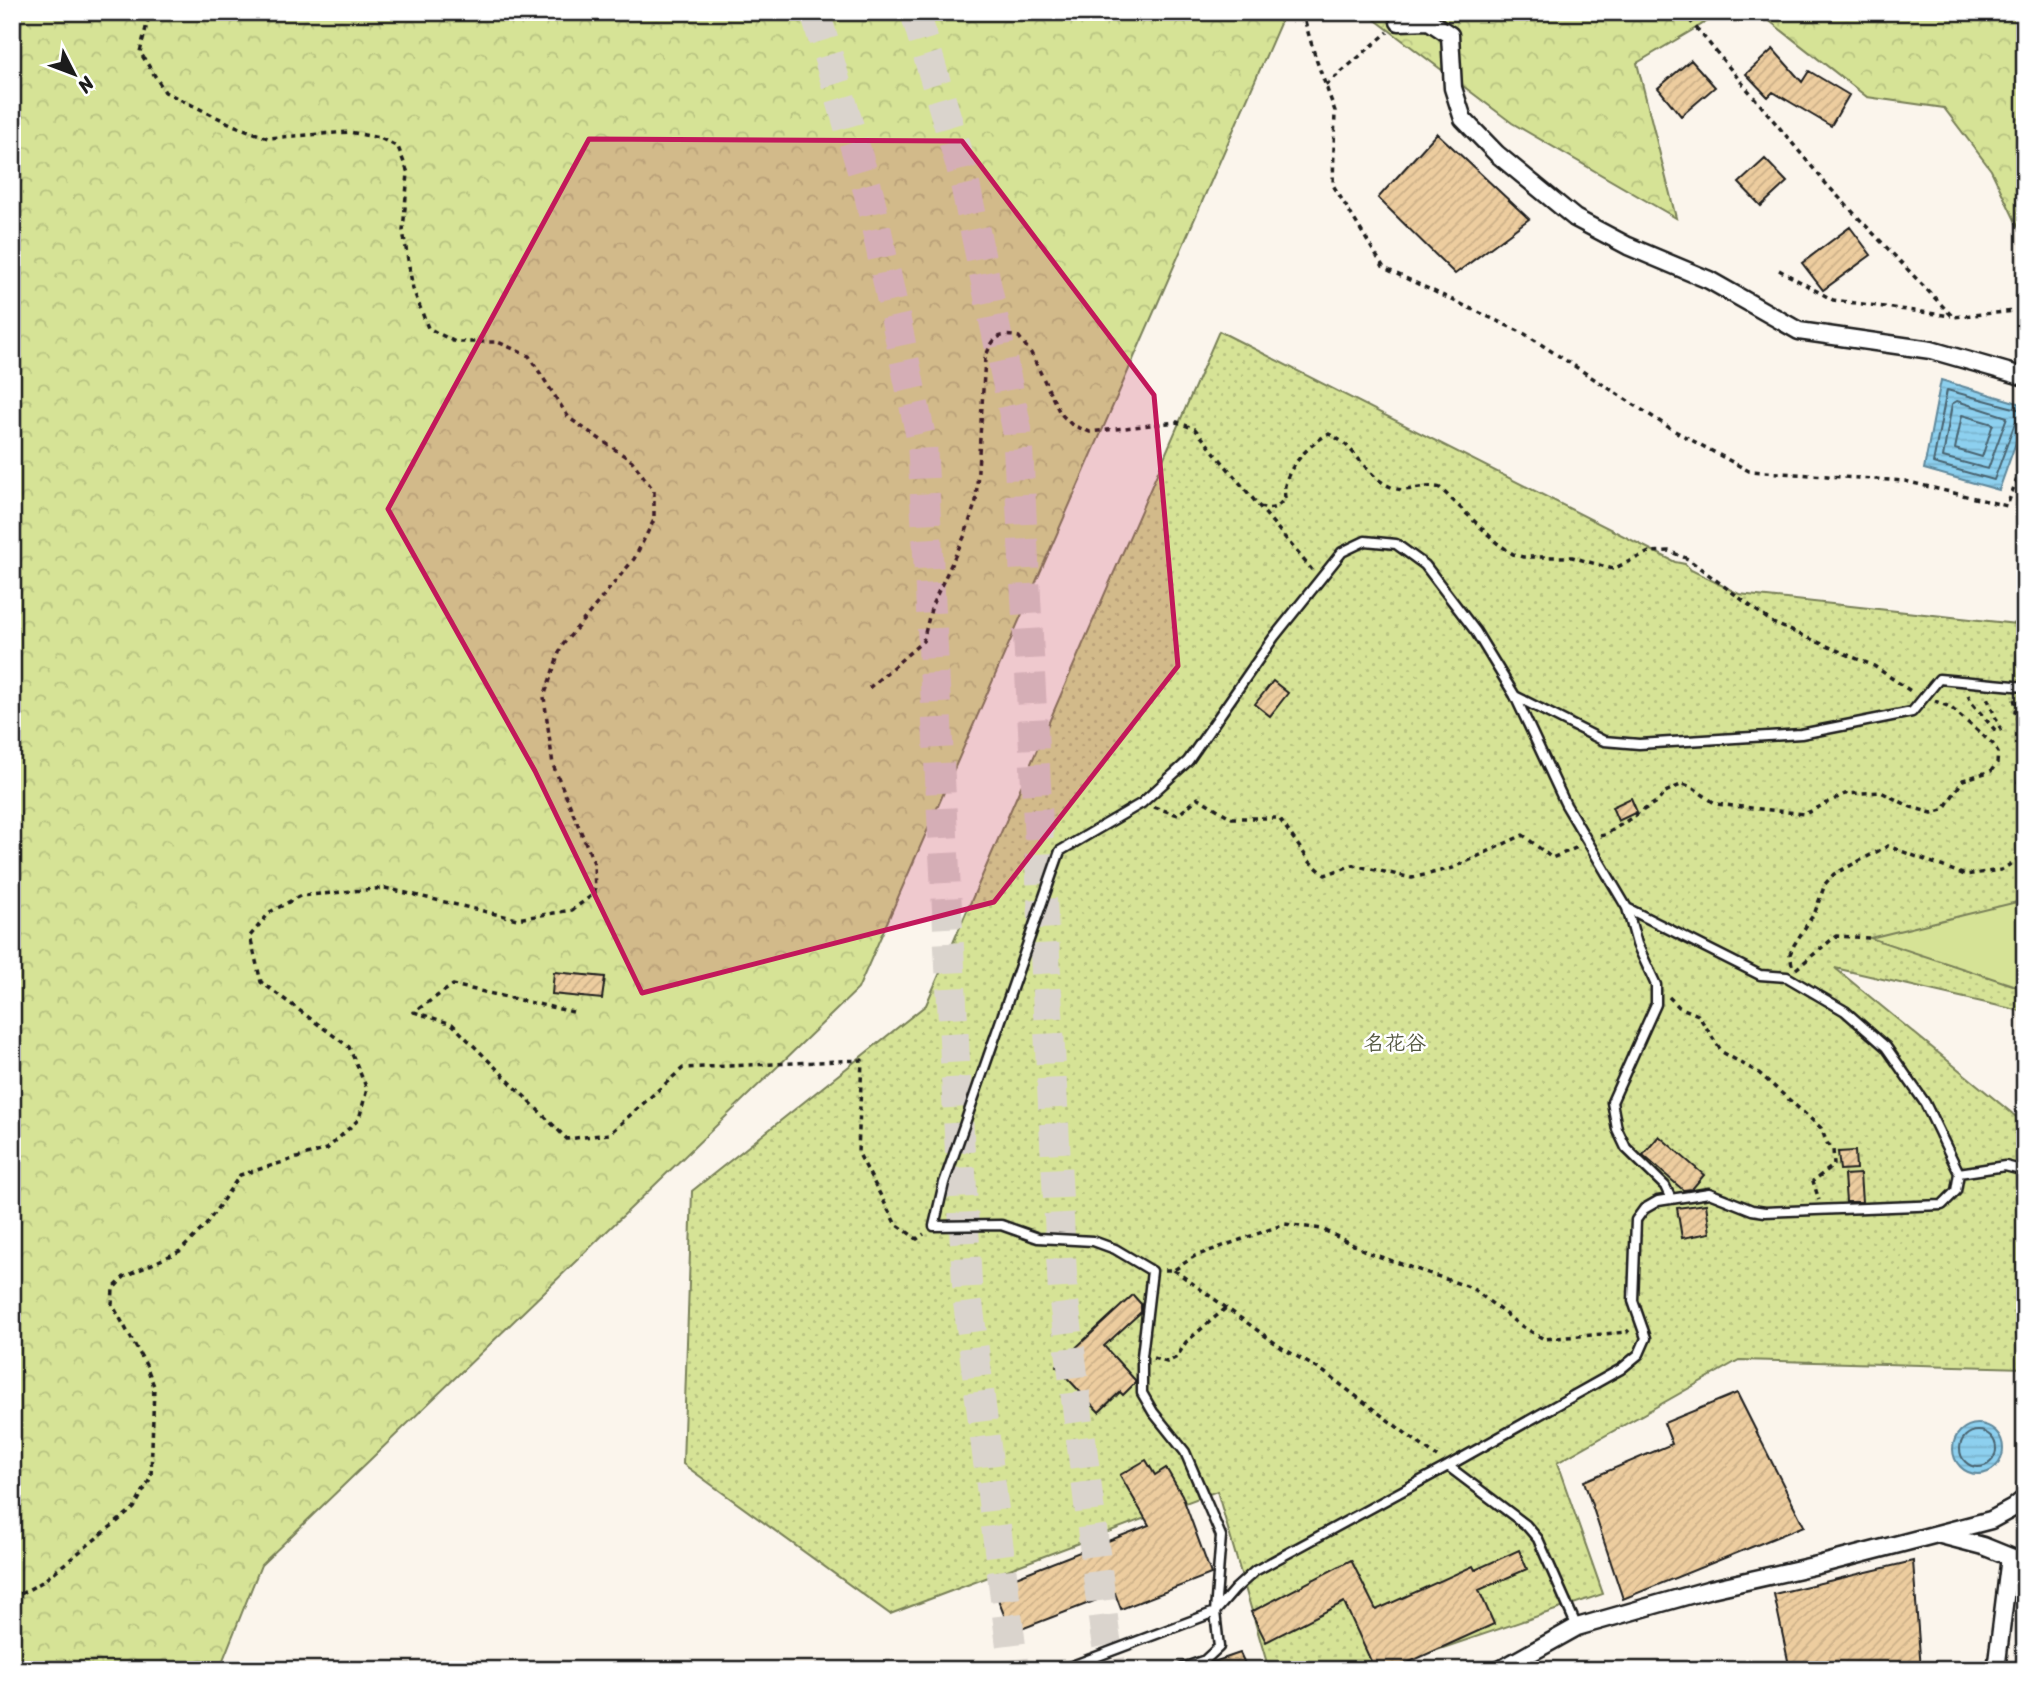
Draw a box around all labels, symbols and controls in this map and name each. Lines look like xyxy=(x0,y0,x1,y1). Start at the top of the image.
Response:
north arrow xyxy=(38,38,108,108)
text: N xyxy=(69,68,104,102)
park label: 名花谷 xyxy=(1364,1024,1427,1062)

